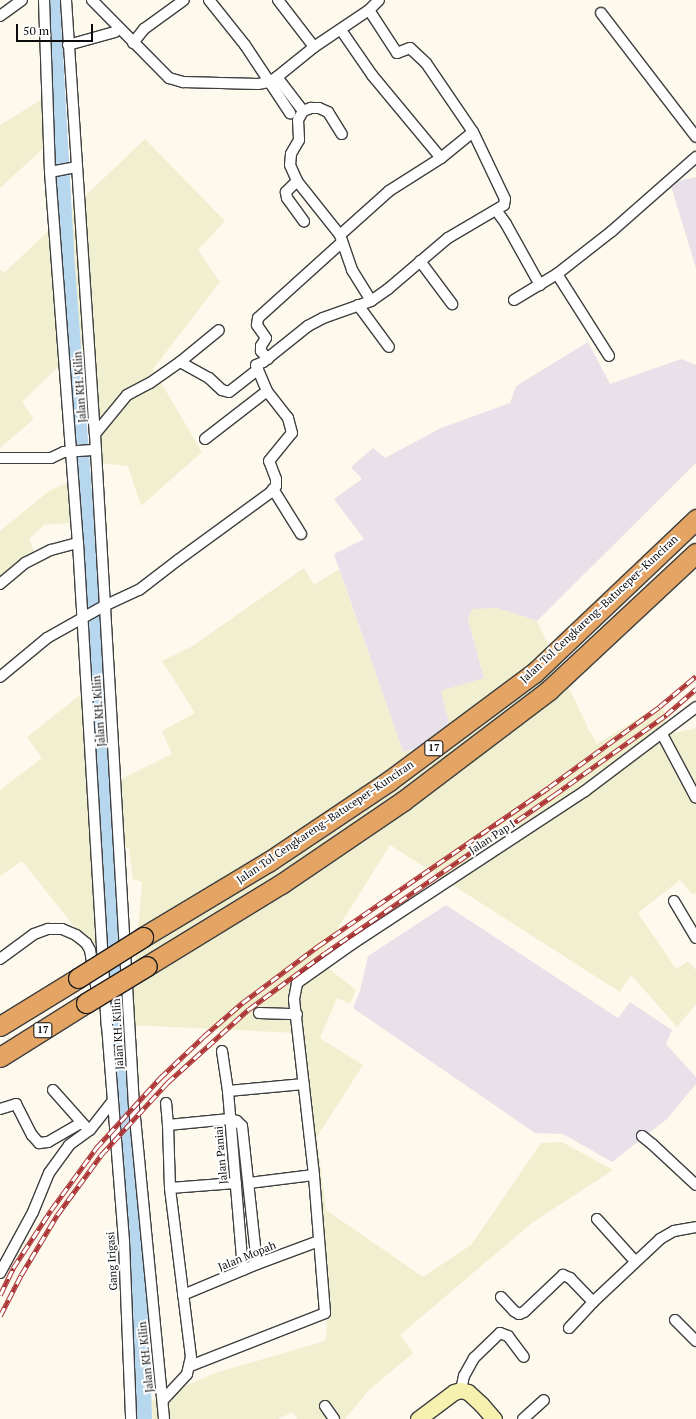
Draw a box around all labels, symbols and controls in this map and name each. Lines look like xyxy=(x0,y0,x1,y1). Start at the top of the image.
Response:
scale bar xyxy=(18,16,95,42)
text: 50 m xyxy=(23,23,49,38)
street label: Jalan KH. Kilin xyxy=(71,351,89,423)
street label: Jalan Tol Cengkareng–Batuceper–Kunciran xyxy=(517,532,681,686)
street label: Jalan KH. Kilin xyxy=(90,675,108,747)
road number: 17 xyxy=(424,740,444,756)
street label: Jalan Tol Cengkareng–Batuceper–Kunciran xyxy=(234,758,416,886)
street label: Jalan Pap I xyxy=(466,817,518,857)
street label: Jalan KH. Kilin xyxy=(110,998,126,1070)
road number: 17 xyxy=(33,1022,53,1038)
street label: Jalan Paniai xyxy=(212,1125,230,1185)
street label: Gang Irigasi xyxy=(104,1231,120,1291)
street label: Jalan Mopah xyxy=(216,1238,278,1274)
street label: Jalan KH. Kilin xyxy=(136,1321,156,1393)

